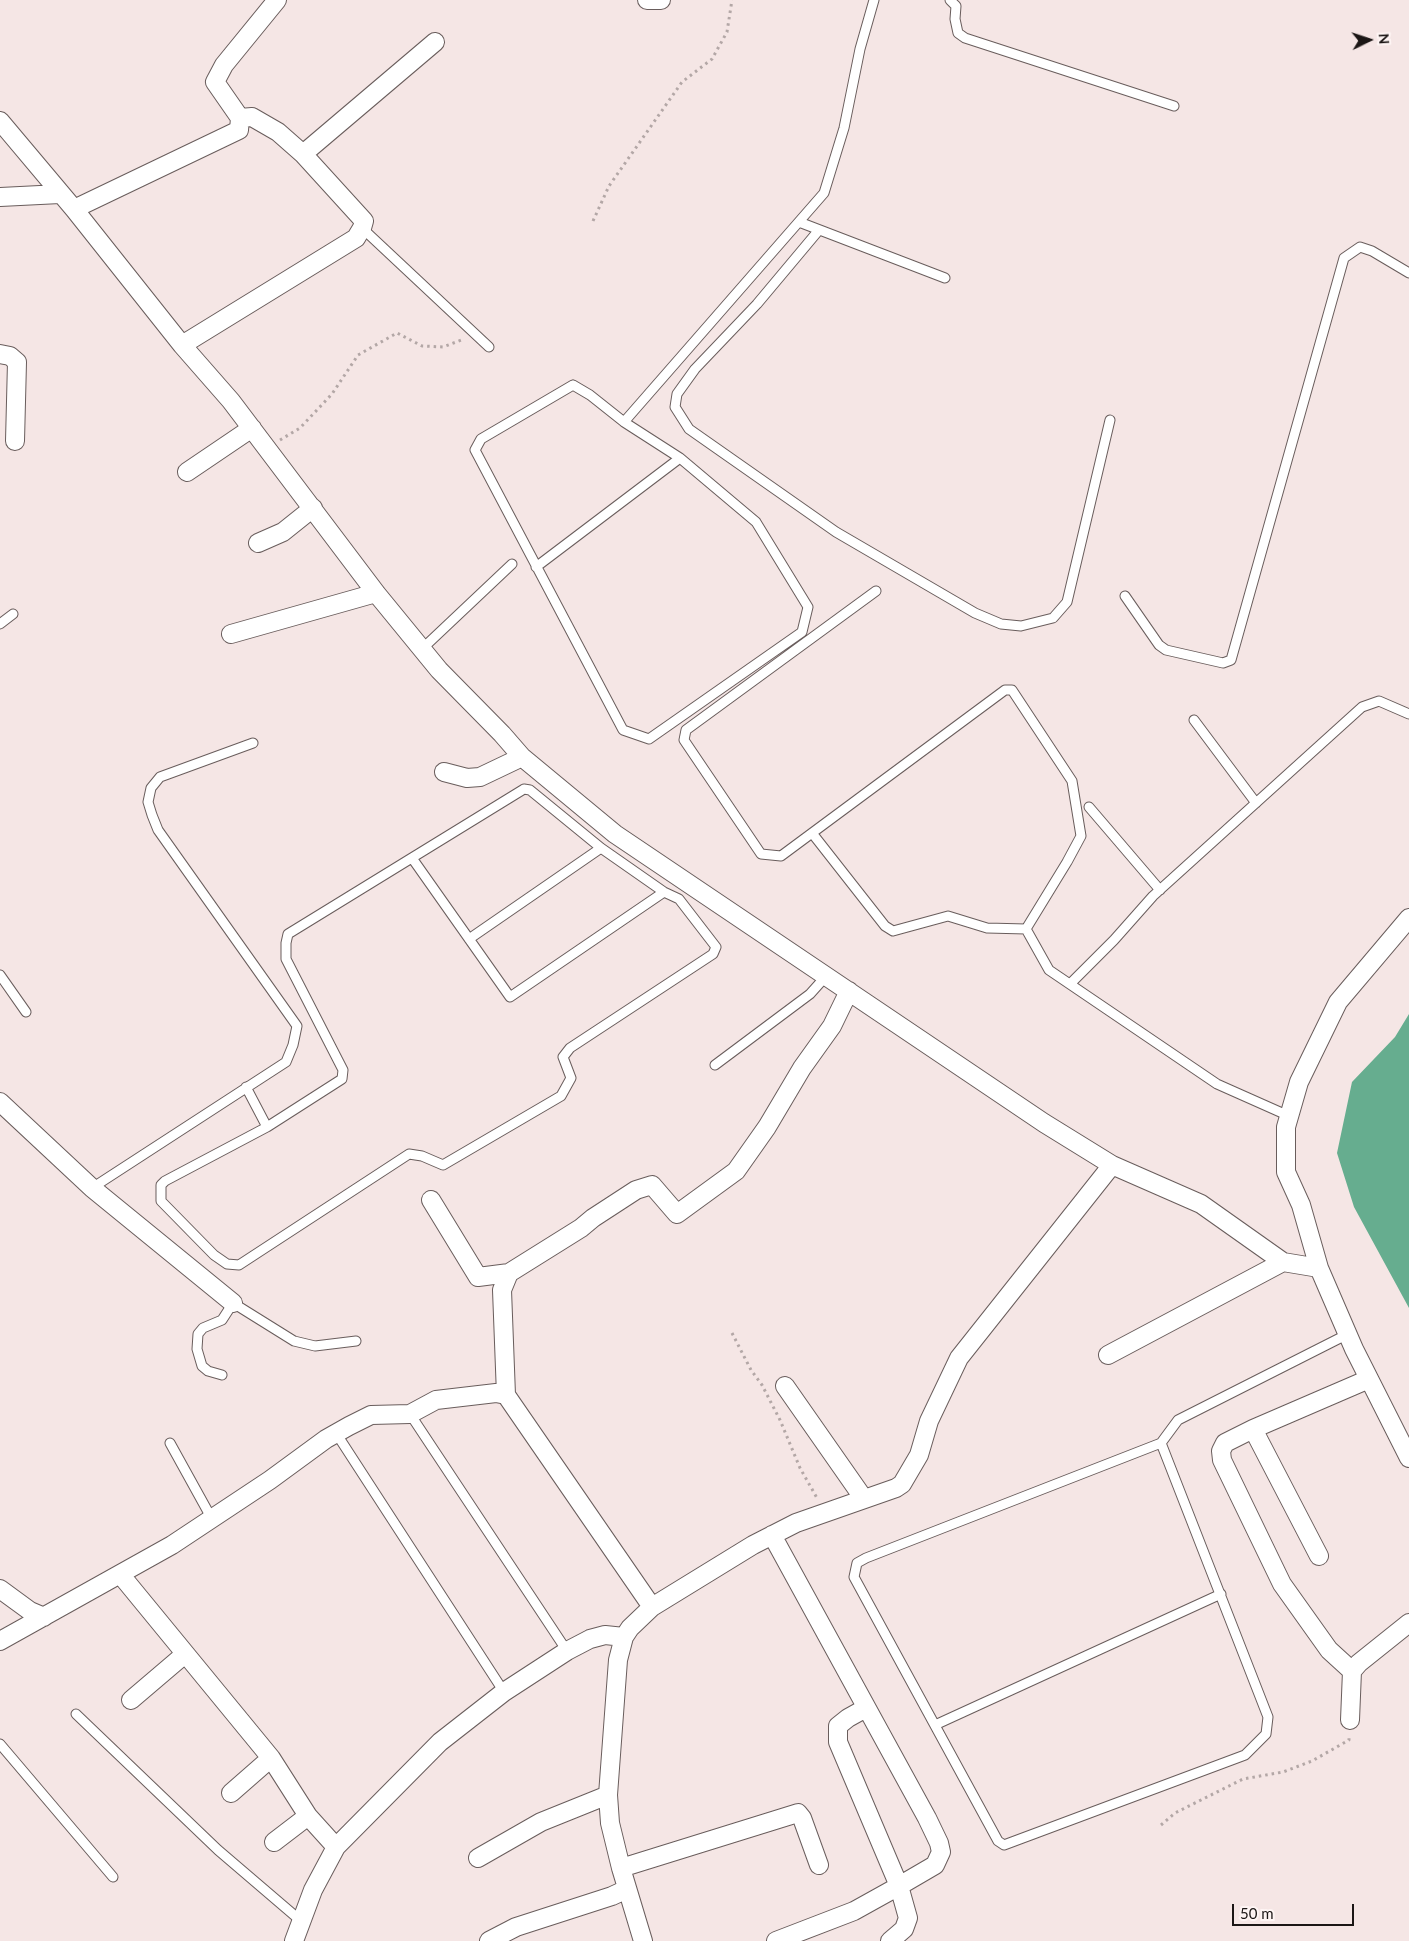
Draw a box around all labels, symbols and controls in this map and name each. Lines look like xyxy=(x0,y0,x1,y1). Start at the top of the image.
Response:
north arrow xyxy=(1344,15,1394,65)
text: N xyxy=(1376,33,1393,45)
scale bar xyxy=(1234,1894,1356,1926)
text: 50 m xyxy=(1240,1904,1274,1922)

